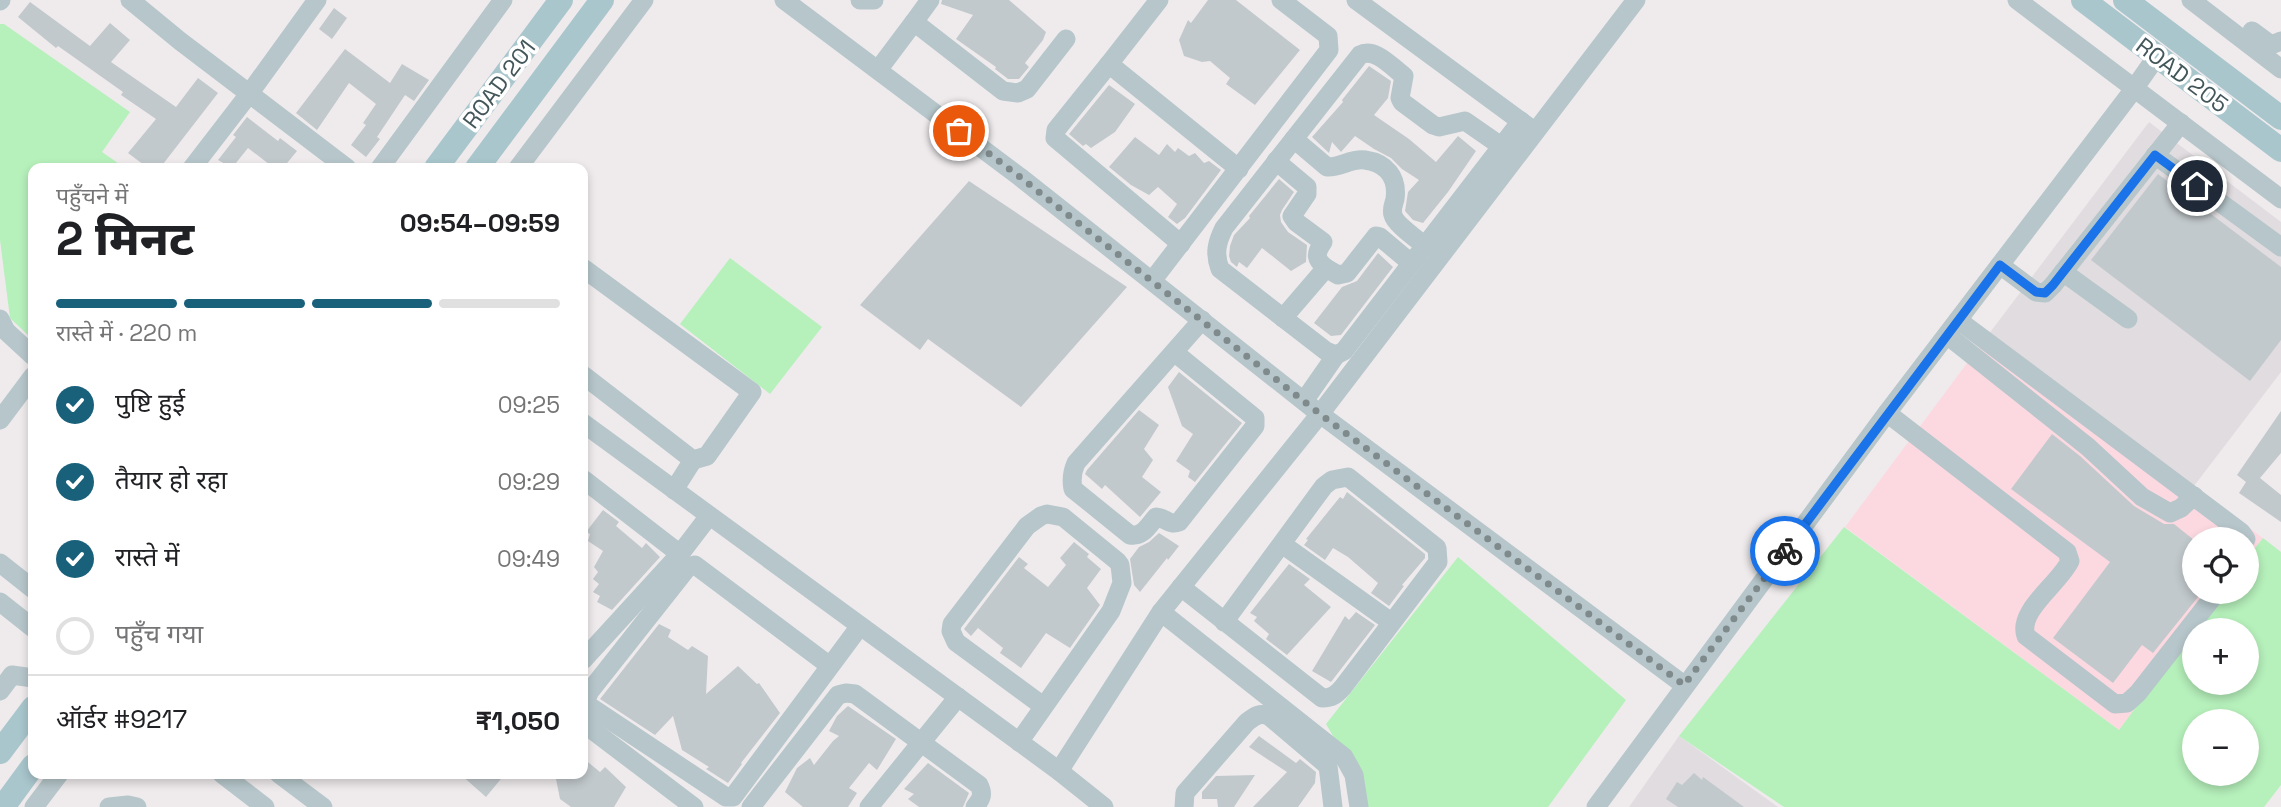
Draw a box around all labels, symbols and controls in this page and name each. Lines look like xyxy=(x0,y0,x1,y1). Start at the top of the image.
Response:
street label: ROAD 205 xyxy=(2130,31,2234,119)
street label: ROAD 201 xyxy=(456,34,542,134)
pin xyxy=(929,101,989,161)
icon: bag xyxy=(940,112,978,150)
pin xyxy=(2167,156,2227,216)
icon: home xyxy=(2178,167,2216,205)
text: पहुँचने में xyxy=(56,181,128,211)
text: 09:54–09:59 xyxy=(400,206,560,240)
text: 2 मिनट xyxy=(56,210,194,268)
text: रास्ते में · 220 m xyxy=(56,318,197,348)
icon: check xyxy=(56,386,94,424)
text: पुष्टि हुई xyxy=(115,386,185,420)
text: 09:25 xyxy=(498,390,560,420)
icon: check xyxy=(56,463,94,501)
text: तैयार हो रहा xyxy=(115,463,227,497)
text: 09:29 xyxy=(497,467,560,497)
courier xyxy=(1750,516,1820,586)
map controls xyxy=(2182,527,2259,786)
button: locate xyxy=(2182,527,2259,604)
icon: bike xyxy=(1766,532,1804,570)
icon: check xyxy=(56,540,94,578)
text: रास्ते में xyxy=(115,540,180,574)
text: 09:49 xyxy=(497,544,560,574)
text: पहुँच गया xyxy=(115,617,203,651)
button: + xyxy=(2182,618,2259,695)
text: ऑर्डर #9217 xyxy=(56,702,187,736)
text: ₹1,050 xyxy=(475,704,560,738)
button: − xyxy=(2182,709,2259,786)

